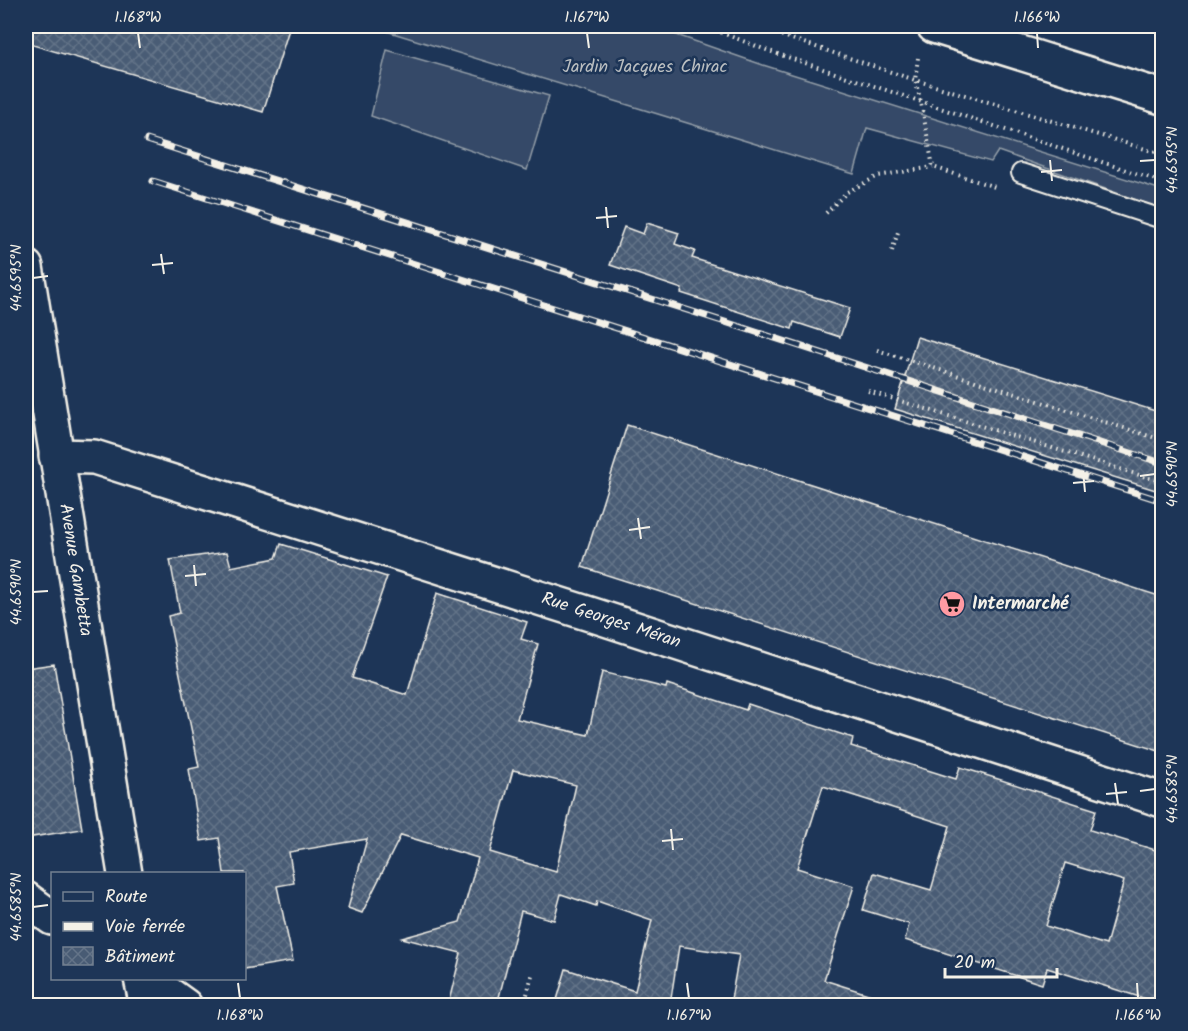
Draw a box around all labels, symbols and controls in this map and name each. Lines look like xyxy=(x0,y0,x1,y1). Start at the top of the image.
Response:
text: 1.168°W xyxy=(114,6,162,30)
text: 1.167°W xyxy=(564,6,610,30)
text: 1.166°W xyxy=(1014,6,1060,30)
park label: Jardin Jacques Chirac xyxy=(562,53,728,82)
text: 44.6595°N xyxy=(1161,126,1185,194)
text: 44.6595°N xyxy=(5,244,29,312)
text: 44.6590°N xyxy=(1161,441,1185,507)
street label: Avenue Gambetta xyxy=(50,502,100,638)
text: 44.6590°N xyxy=(5,559,29,625)
street label: Rue Georges Méran xyxy=(537,585,685,657)
supermarket icon: Intermarché xyxy=(937,589,967,619)
place label: Intermarché xyxy=(972,590,1069,619)
text: 44.6585°N xyxy=(1161,755,1185,823)
legend xyxy=(51,872,246,980)
text: 44.6585°N xyxy=(5,873,29,941)
text: Route xyxy=(105,883,147,912)
text: Voie ferrée xyxy=(105,913,185,942)
scale bar xyxy=(945,941,1058,979)
text: Bâtiment xyxy=(105,943,176,972)
text: 20 m xyxy=(954,949,995,978)
text: 1.168°W xyxy=(216,1004,264,1028)
text: 1.167°W xyxy=(666,1004,712,1028)
text: 1.166°W xyxy=(1115,1004,1161,1028)

